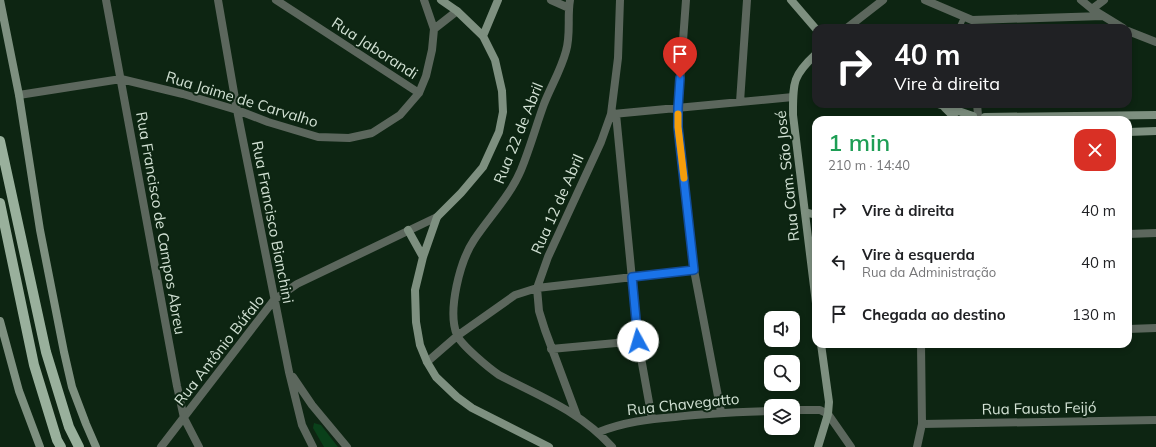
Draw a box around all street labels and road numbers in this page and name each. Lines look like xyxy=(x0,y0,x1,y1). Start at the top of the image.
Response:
street label: Rua Jaborandi xyxy=(328,13,422,83)
street label: Rua Jaime de Carvalho xyxy=(163,67,321,131)
street label: Rua 22 de Abril xyxy=(489,80,547,186)
street label: Rua Francisco de Campos Abreu xyxy=(132,110,190,336)
street label: Rua Cam. São José xyxy=(771,110,803,242)
street label: Rua Francisco Bianchini xyxy=(248,139,298,305)
street label: Rua 12 de Abril xyxy=(526,151,588,257)
street label: Rua Antônio Búfalo xyxy=(170,291,268,409)
street label: Rua Chavegatto xyxy=(626,389,740,419)
street label: Rua Fausto Feijó xyxy=(981,397,1097,419)

